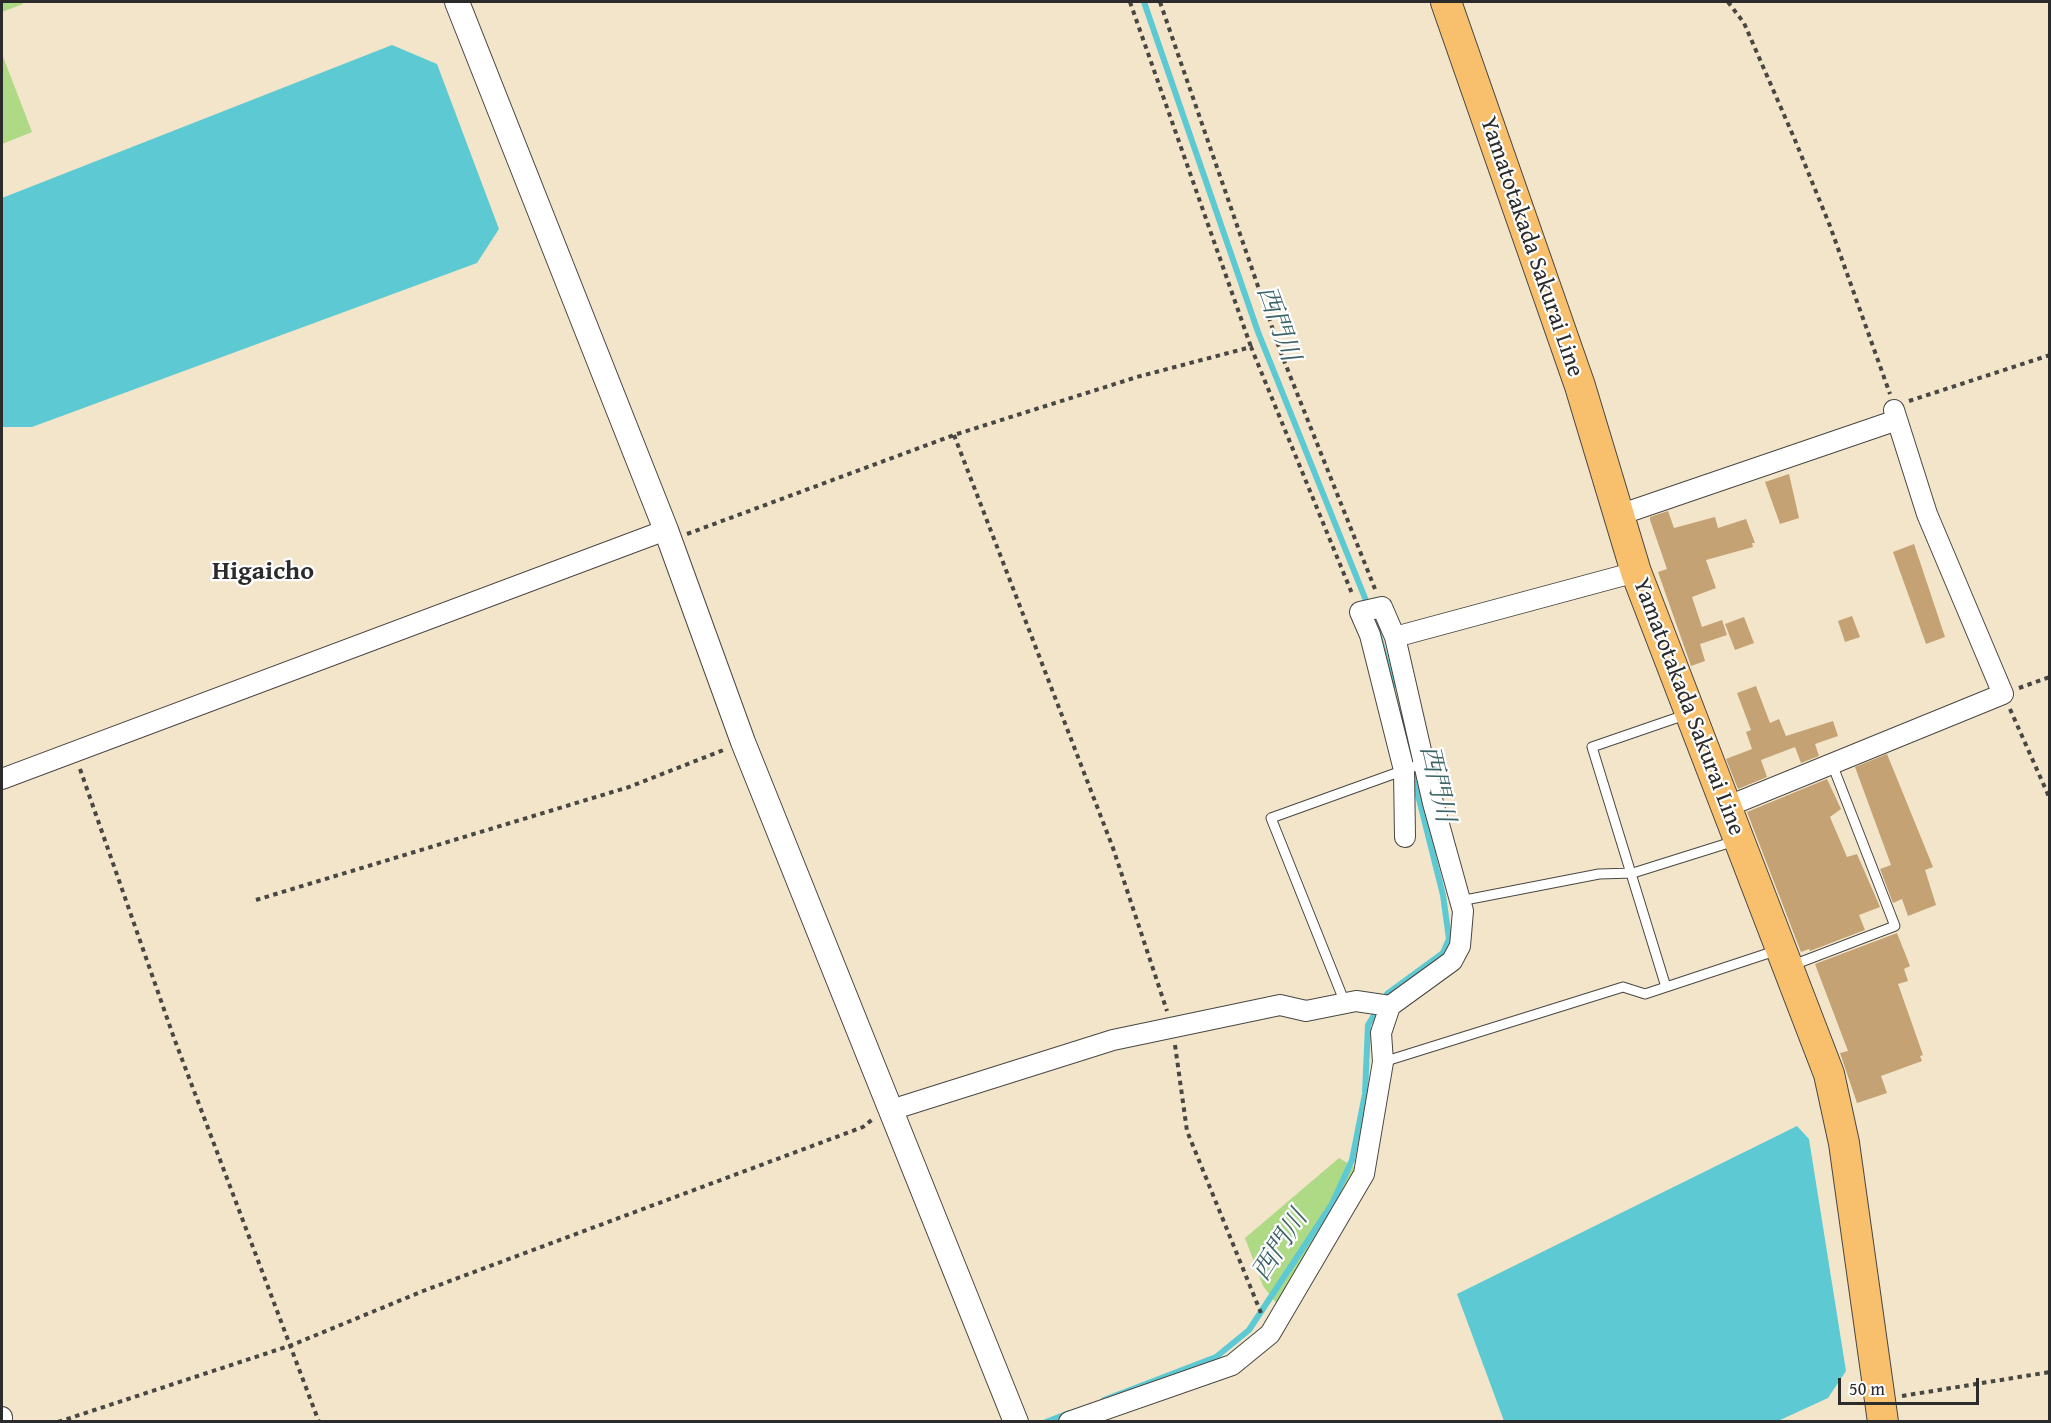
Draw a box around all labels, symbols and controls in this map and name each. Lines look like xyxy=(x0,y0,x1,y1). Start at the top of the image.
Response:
street label: Yamatotakada Sakurai Line xyxy=(1473,113,1589,381)
water label: 西門川 xyxy=(1249,282,1305,366)
district label: Higaicho xyxy=(212,556,314,588)
street label: Yamatotakada Sakurai Line xyxy=(1626,574,1750,840)
water label: 西門川 xyxy=(1412,742,1460,826)
water label: 西門川 xyxy=(1247,1205,1315,1287)
scale bar xyxy=(1841,1366,1982,1404)
text: 50 m xyxy=(1849,1375,1885,1402)

